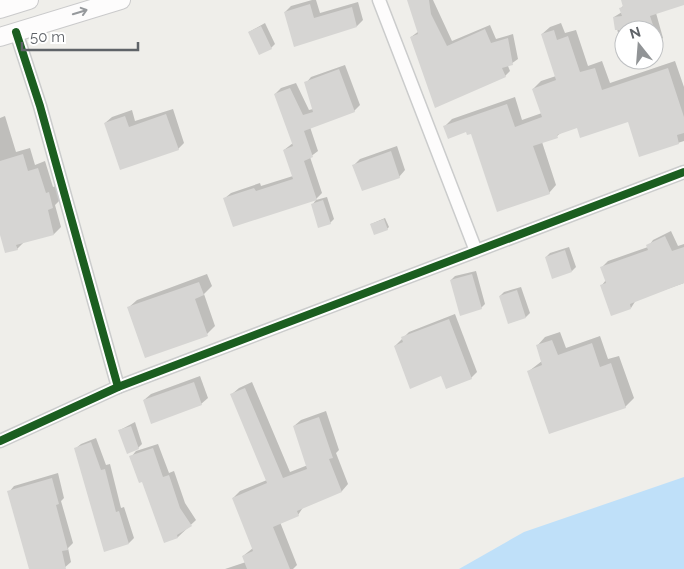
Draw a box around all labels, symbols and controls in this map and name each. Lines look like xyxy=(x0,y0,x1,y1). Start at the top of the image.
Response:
one-way arrow xyxy=(72,7,88,17)
scale bar xyxy=(22,20,139,52)
north arrow xyxy=(614,20,664,70)
text: N xyxy=(628,23,643,42)
text: 50 m xyxy=(30,28,65,46)

